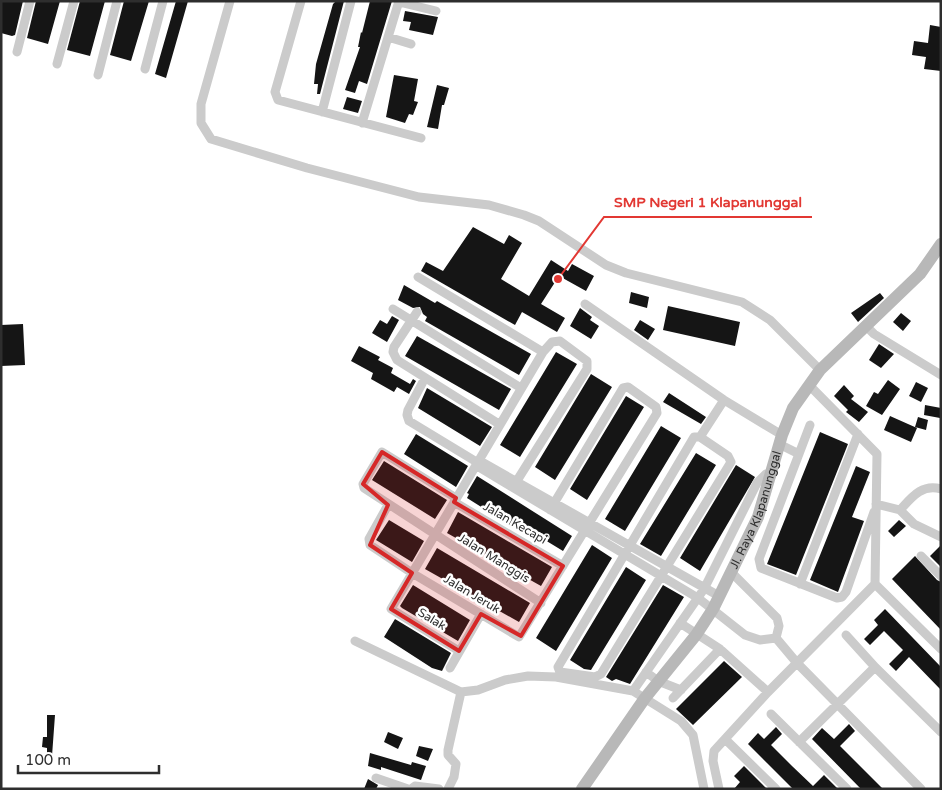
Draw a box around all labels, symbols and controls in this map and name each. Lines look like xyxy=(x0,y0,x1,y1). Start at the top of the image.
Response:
callout: SMP Negeri 1 Klapanunggal xyxy=(604,188,812,217)
text: SMP Negeri 1 Klapanunggal xyxy=(614,194,802,211)
street label: Jl. Raya Klapanunggal xyxy=(727,449,784,571)
street label: Jalan Kecapi xyxy=(481,499,549,547)
street label: Jalan Manggis xyxy=(456,530,533,586)
street label: Jalan Jeruk xyxy=(441,572,503,617)
street label: Salak xyxy=(415,605,449,633)
scale bar xyxy=(18,742,159,774)
text: 100 m xyxy=(25,751,71,769)

